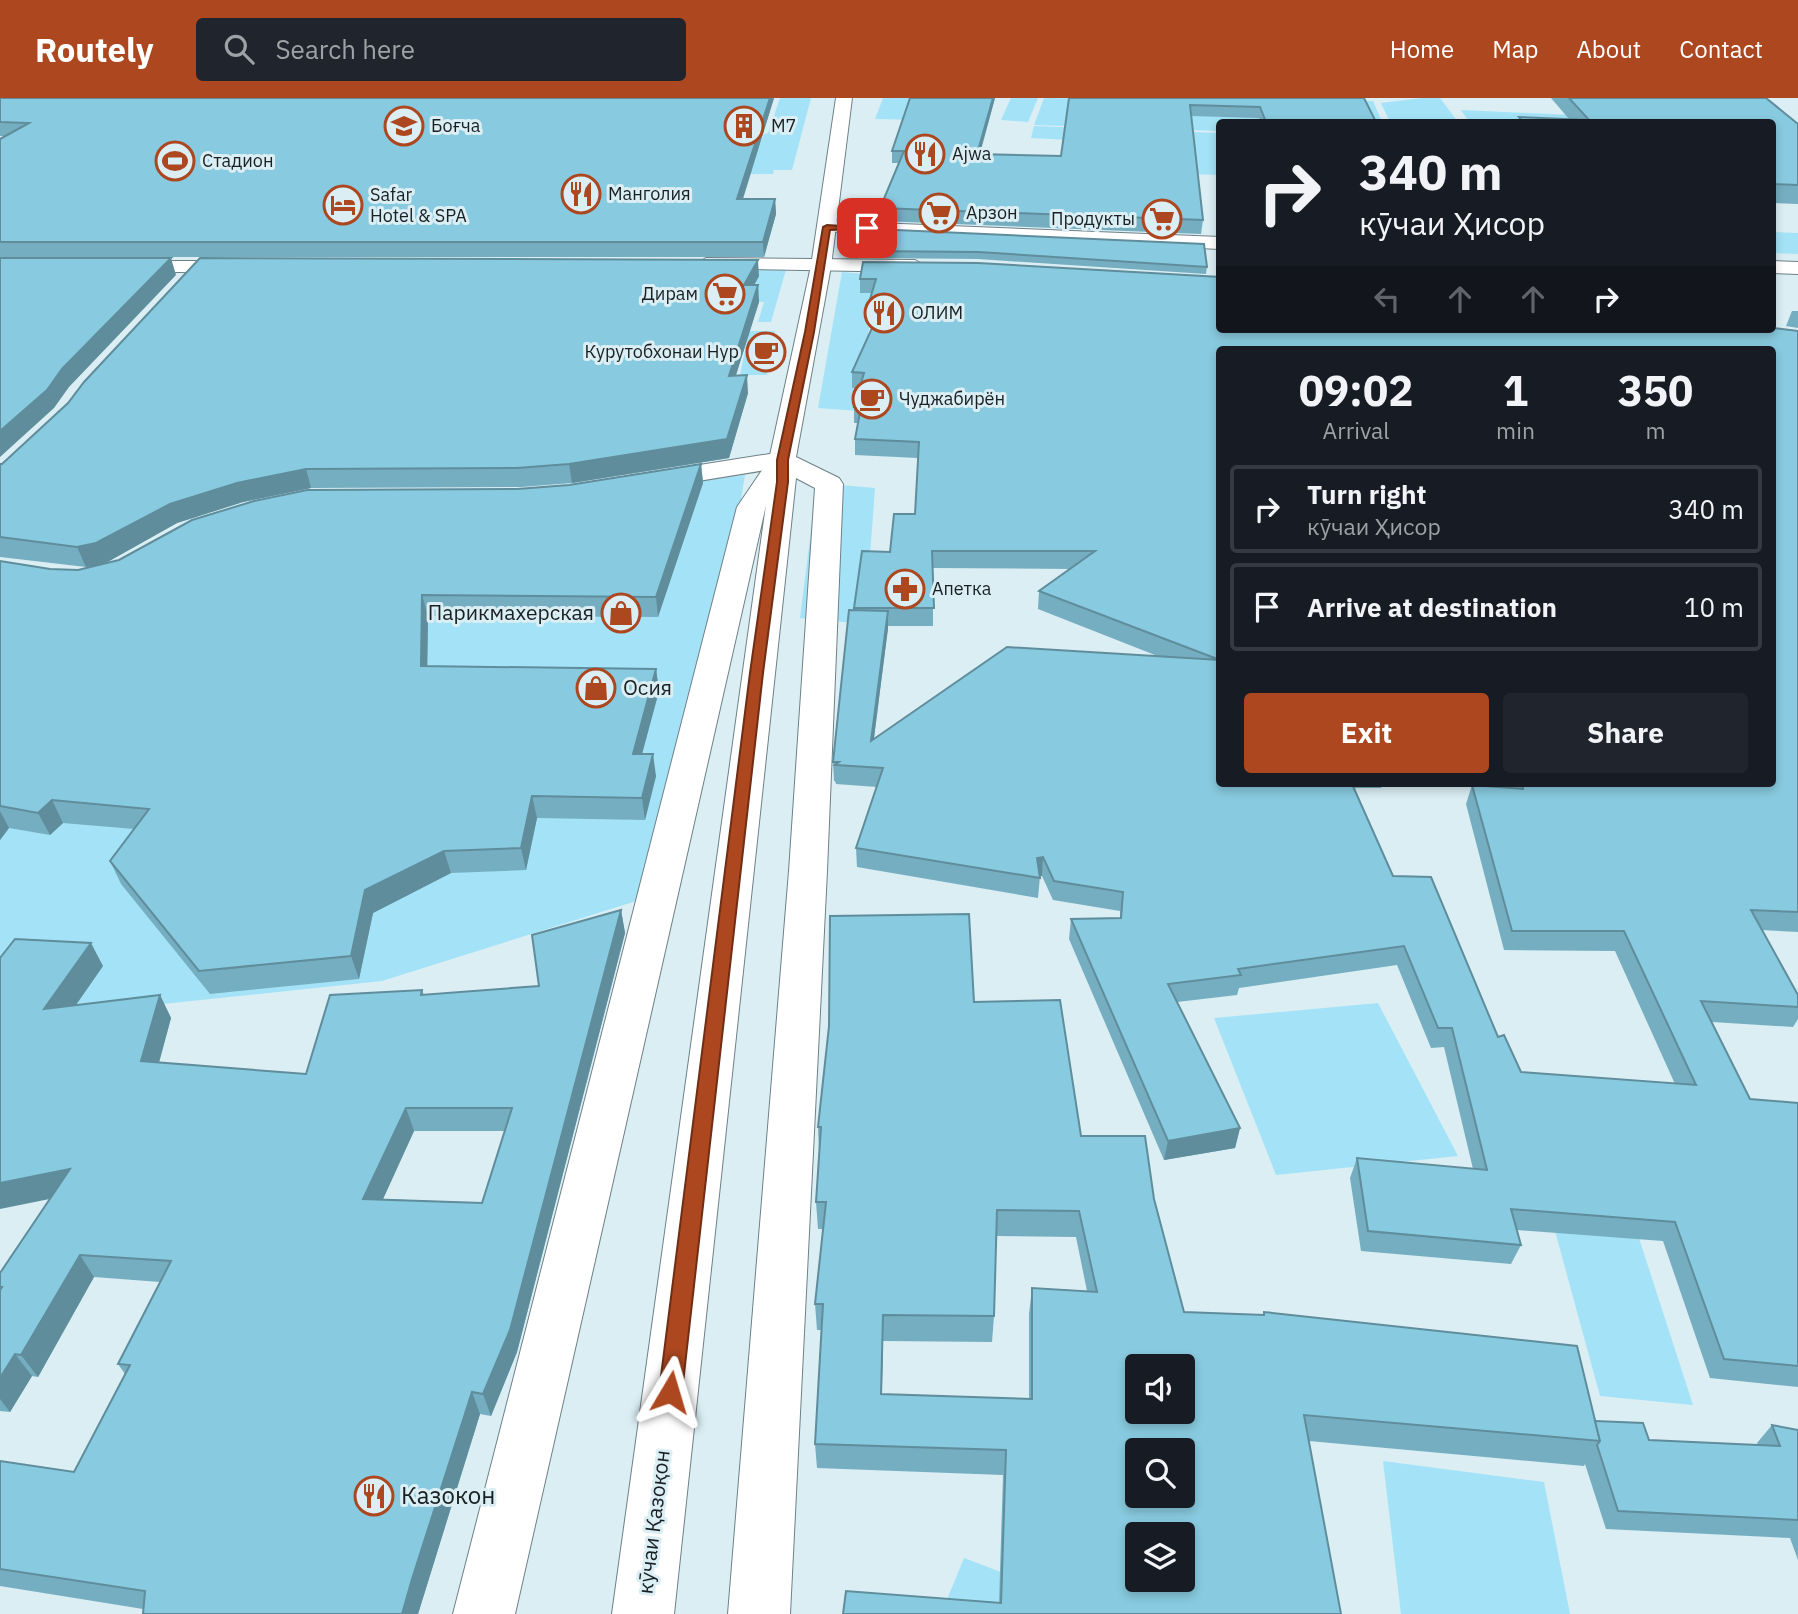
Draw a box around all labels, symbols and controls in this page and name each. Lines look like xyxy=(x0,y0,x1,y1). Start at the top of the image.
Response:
search box xyxy=(196,18,686,81)
text: Routely xyxy=(35,28,154,71)
icon: search xyxy=(220,30,258,68)
text: Search here xyxy=(276,32,415,66)
text: Home xyxy=(1390,33,1454,65)
text: Map xyxy=(1492,33,1538,65)
text: About xyxy=(1576,33,1641,65)
text: Contact xyxy=(1679,33,1763,65)
school or university icon: Боғча xyxy=(383,105,425,147)
building icon: М7 xyxy=(723,105,765,147)
place label: Боғча xyxy=(431,114,481,137)
place label: М7 xyxy=(771,114,796,137)
restaurant icon: Ajwa xyxy=(904,133,946,175)
sports icon: Стадион xyxy=(154,140,196,182)
text: 340 m xyxy=(1359,140,1503,203)
place label: Ajwa xyxy=(952,142,992,165)
icon: right xyxy=(1244,147,1335,238)
place label: Стадион xyxy=(202,149,273,172)
restaurant icon: Манголия xyxy=(560,173,602,215)
place label: Манголия xyxy=(608,182,691,205)
place label: Safar Hotel & SPA xyxy=(370,183,467,227)
hotel icon: Safar Hotel & SPA xyxy=(322,184,364,226)
supermarket icon: Арзон xyxy=(918,192,960,234)
pin xyxy=(837,198,897,258)
supermarket icon: Продукты xyxy=(1141,198,1183,240)
place label: Арзон xyxy=(966,201,1018,224)
text: кӯчаи Ҳисор xyxy=(1359,202,1545,244)
place label: Продукты xyxy=(1051,207,1135,230)
icon: arrive xyxy=(848,209,886,247)
supermarket icon: Дирам xyxy=(704,273,746,315)
icon: left xyxy=(1368,280,1406,318)
icon: ahead xyxy=(1441,280,1479,318)
icon: ahead xyxy=(1514,280,1552,318)
icon: right xyxy=(1587,280,1625,318)
place label: Дирам xyxy=(642,282,698,305)
restaurant icon: ОЛИМ xyxy=(863,292,905,334)
place label: ОЛИМ xyxy=(911,301,963,324)
cafe icon: Курутобхонаи Нур xyxy=(745,331,787,373)
place label: Курутобхонаи Нур xyxy=(585,340,739,363)
text: 09:02 xyxy=(1299,363,1413,418)
text: 1 xyxy=(1503,363,1528,418)
text: 350 xyxy=(1618,363,1693,418)
cafe icon: Чуджабирён xyxy=(851,378,893,420)
place label: Чуджабирён xyxy=(899,387,1005,410)
text: Arrival xyxy=(1323,415,1390,445)
text: min xyxy=(1496,415,1535,445)
text: m xyxy=(1645,415,1666,445)
text: Turn right xyxy=(1307,477,1426,511)
icon: right xyxy=(1248,490,1286,528)
text: 340 m xyxy=(1668,492,1744,526)
text: кӯчаи Ҳисор xyxy=(1307,511,1441,541)
pharmacy icon: Апетка xyxy=(884,568,926,610)
place label: Апетка xyxy=(932,577,992,600)
icon: arrive xyxy=(1248,588,1286,626)
text: Arrive at destination xyxy=(1307,590,1557,624)
text: 10 m xyxy=(1684,590,1744,624)
shop icon: Парикмахерская xyxy=(600,592,642,634)
place label: Парикмахерская xyxy=(428,598,594,626)
shop icon: Осия xyxy=(575,667,617,709)
place label: Осия xyxy=(623,673,672,701)
button: Exit xyxy=(1244,693,1489,773)
button: Share xyxy=(1503,693,1748,773)
map controls xyxy=(1125,1354,1195,1592)
button: sound xyxy=(1125,1354,1195,1424)
position arrow xyxy=(633,1355,707,1429)
button: search xyxy=(1125,1438,1195,1508)
street label: кӯчаи Қазоқон xyxy=(630,1448,676,1595)
restaurant icon: Казокон xyxy=(353,1475,395,1517)
place label: Казокон xyxy=(401,1479,495,1511)
button: layers xyxy=(1125,1522,1195,1592)

